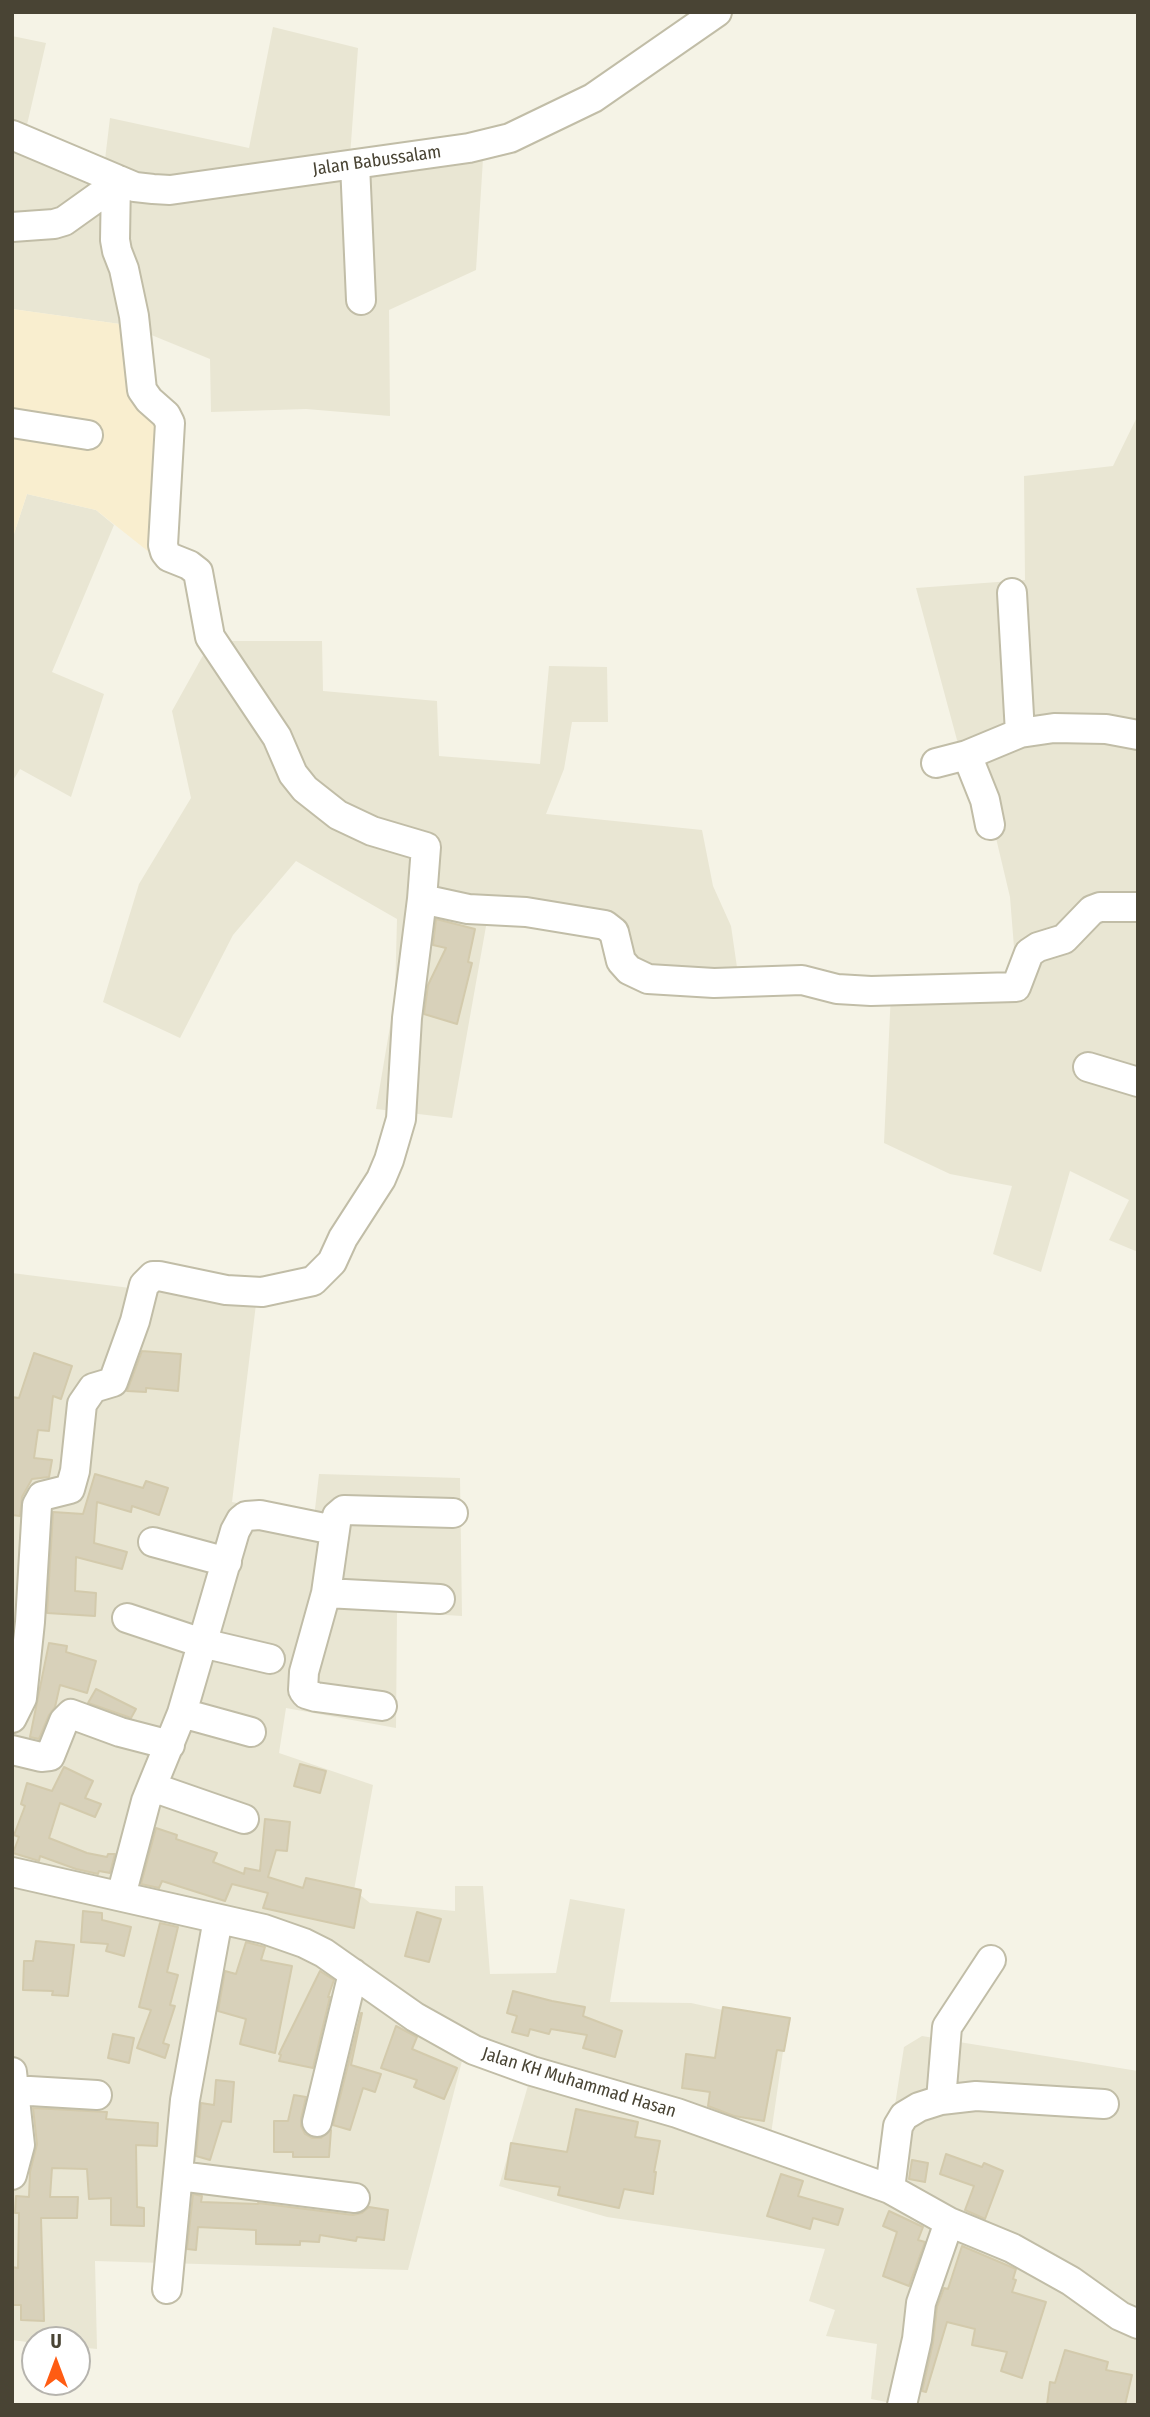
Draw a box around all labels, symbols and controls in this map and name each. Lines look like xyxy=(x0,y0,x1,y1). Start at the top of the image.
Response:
street label: Jalan Babussalam xyxy=(311,141,443,181)
street label: Jalan KH Muhammad Hasan xyxy=(479,2043,679,2123)
north arrow xyxy=(21,2326,91,2396)
text: U xyxy=(50,2330,62,2353)

